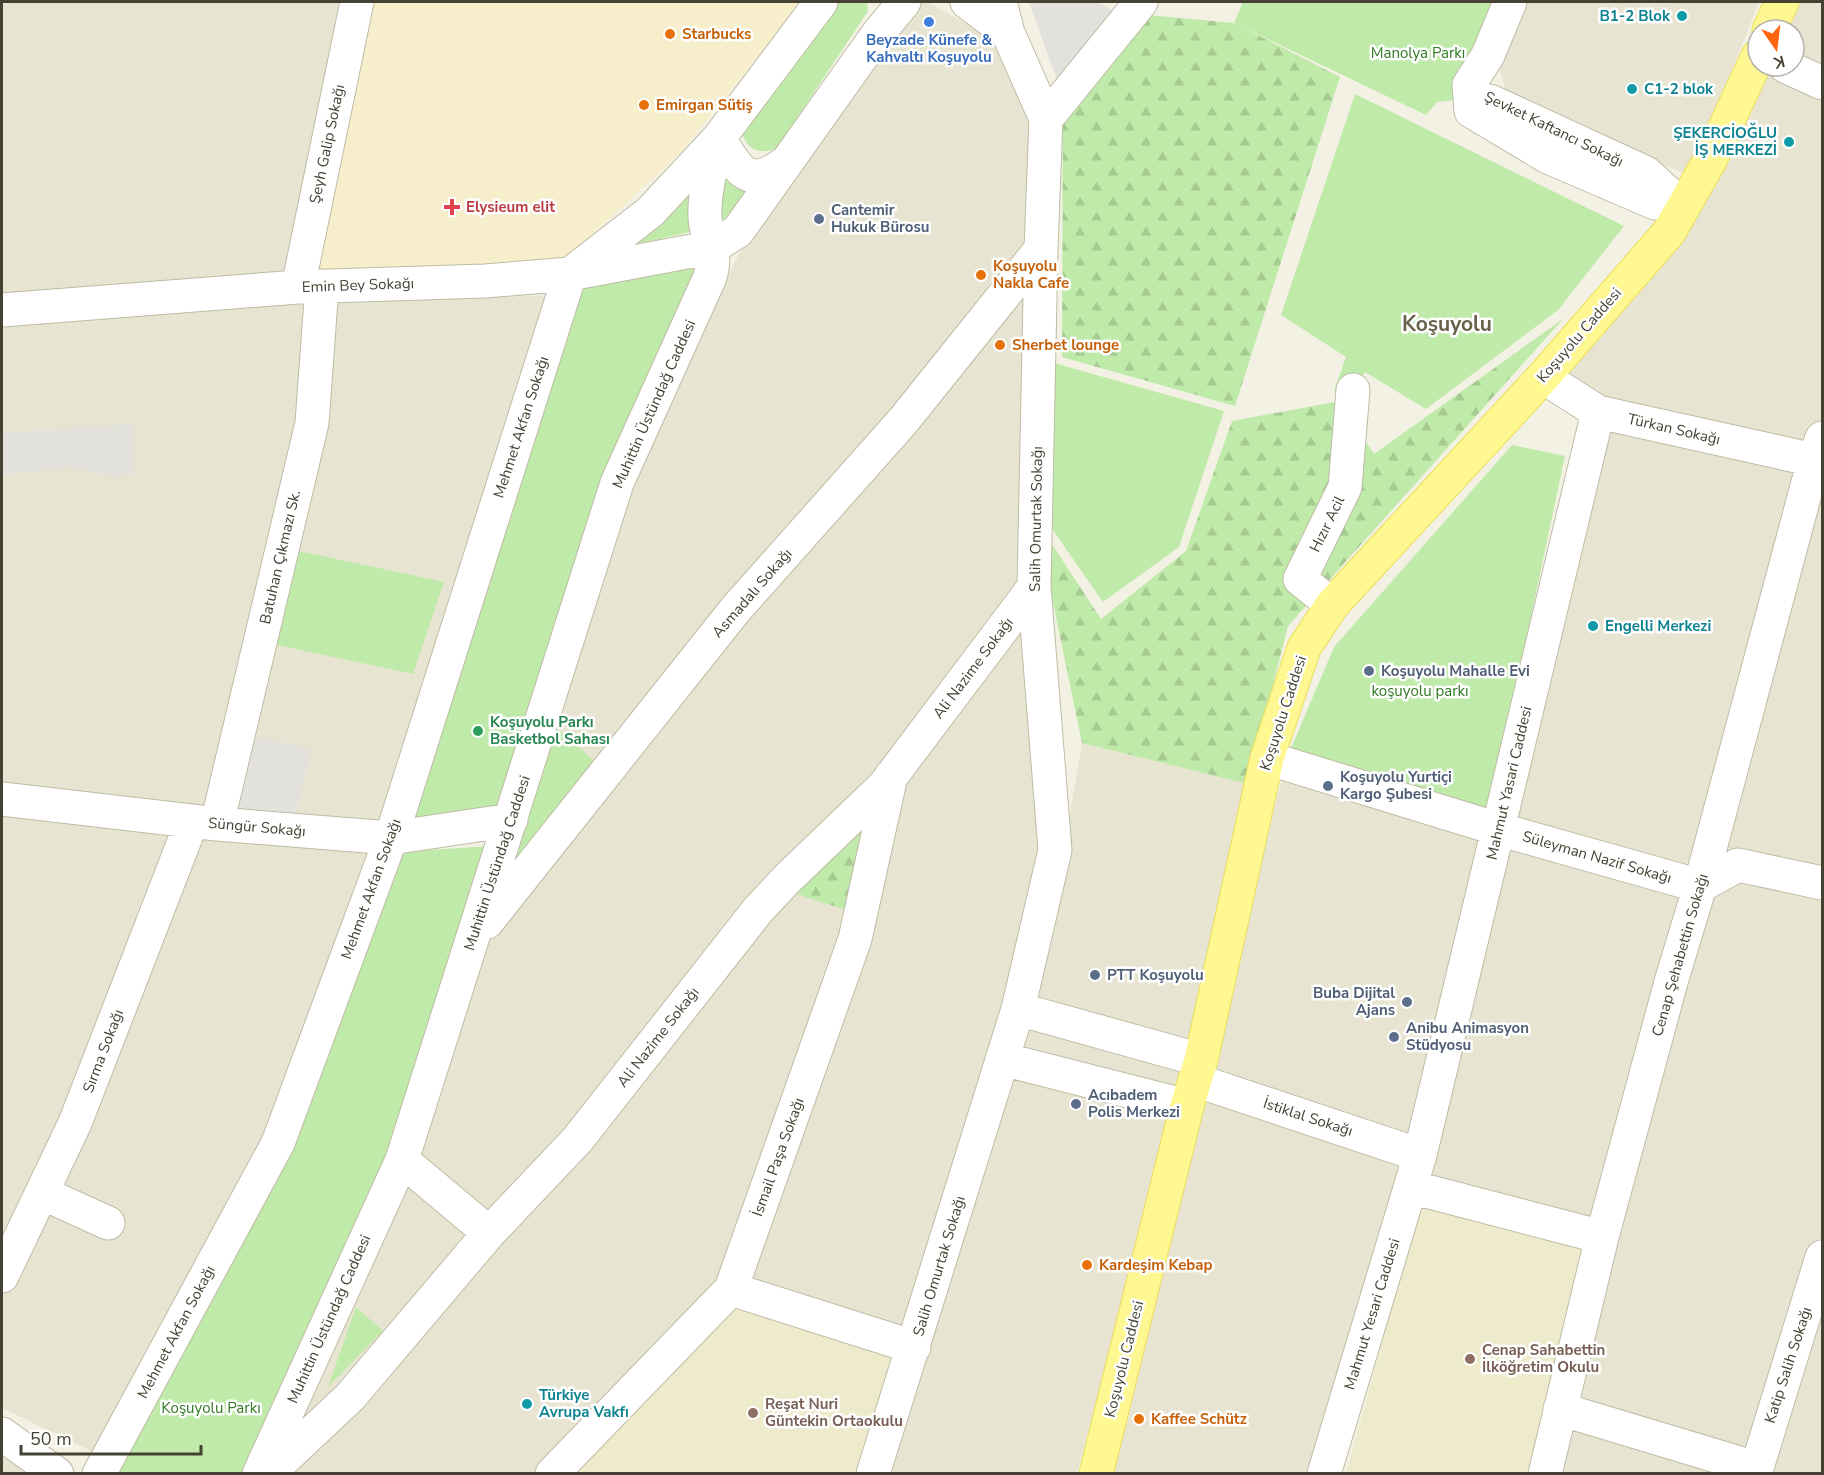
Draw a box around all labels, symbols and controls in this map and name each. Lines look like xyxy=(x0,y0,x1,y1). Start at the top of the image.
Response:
place label: B1-2 Blok xyxy=(1599,6,1671,26)
marker: B1-2 Blok xyxy=(1675,9,1689,23)
marker: Beyzade Künefe & Kahvaltı Koşuyolu xyxy=(922,15,936,29)
north arrow xyxy=(1746,18,1806,78)
place label: Starbucks xyxy=(682,24,751,44)
marker: Starbucks xyxy=(663,27,677,41)
place label: Beyzade Künefe & Kahvaltı Koşuyolu xyxy=(866,30,993,67)
park label: Manolya Parkı xyxy=(1371,43,1465,63)
text: K xyxy=(1770,50,1787,74)
place label: C1-2 blok xyxy=(1644,79,1714,99)
street label: Şeyh Galip Sokağı xyxy=(305,82,349,206)
marker: C1-2 blok xyxy=(1625,82,1639,96)
street label: Şevket Kaftancı Sokağı xyxy=(1481,87,1627,171)
place label: Emirgan Sütiş xyxy=(656,95,753,115)
marker: Emirgan Sütiş xyxy=(637,98,651,112)
place label: ŞEKERCİOĞLU İŞ MERKEZİ xyxy=(1673,122,1777,160)
marker: ŞEKERCİOĞLU İŞ MERKEZİ xyxy=(1782,135,1796,149)
place label: Elysieum elit xyxy=(466,197,555,217)
marker: Elysieum elit xyxy=(443,198,461,216)
place label: Cantemir Hukuk Bürosu xyxy=(831,200,930,237)
marker: Cantemir Hukuk Bürosu xyxy=(812,212,826,226)
place label: Koşuyolu Nakla Cafe xyxy=(993,256,1069,293)
marker: Koşuyolu Nakla Cafe xyxy=(974,268,988,282)
street label: Emin Bey Sokağı xyxy=(302,273,414,297)
street label: Koşuyolu Caddesi xyxy=(1532,283,1626,387)
district label: Koşuyolu xyxy=(1402,310,1492,338)
street label: Muhittin Üstündağ Caddesi xyxy=(608,316,700,492)
place label: Sherbet lounge xyxy=(1012,335,1119,355)
marker: Sherbet lounge xyxy=(993,338,1007,352)
street label: Mehmet Akfan Sokağı xyxy=(489,353,553,501)
street label: Türkan Sokağı xyxy=(1626,409,1722,449)
street label: Salih Omurtak Sokağı xyxy=(1025,446,1047,592)
street label: Batuhan Çıkmazı Sk. xyxy=(255,488,305,626)
street label: Hızır Acil xyxy=(1305,492,1349,555)
street label: Asmadalı Sokağı xyxy=(708,544,796,642)
street label: Ali Nazime Sokağı xyxy=(928,613,1018,723)
place label: Engelli Merkezi xyxy=(1605,616,1711,636)
marker: Engelli Merkezi xyxy=(1586,619,1600,633)
street label: Koşuyolu Caddesi xyxy=(1255,653,1311,773)
place label: Koşuyolu Mahalle Evi xyxy=(1381,661,1530,681)
marker: Koşuyolu Mahalle Evi xyxy=(1362,664,1376,678)
park label: koşuyolu parkı xyxy=(1372,681,1468,701)
street label: Mahmut Yasari Caddesi xyxy=(1482,704,1536,862)
place label: Koşuyolu Parkı Basketbol Sahası xyxy=(490,712,610,749)
marker: Koşuyolu Parkı Basketbol Sahası xyxy=(471,724,485,738)
place label: Koşuyolu Yurtiçi Kargo Şubesi xyxy=(1340,767,1452,804)
street label: Muhittin Üstündağ Caddesi xyxy=(459,773,535,953)
marker: Koşuyolu Yurtiçi Kargo Şubesi xyxy=(1321,779,1335,793)
street label: Süngür Sokağı xyxy=(207,813,307,841)
street label: Mehmet Akfan Sokağı xyxy=(336,816,406,962)
street label: Süleyman Nazif Sokağı xyxy=(1520,826,1674,888)
street label: Cenap Şehabettin Sokağı xyxy=(1647,871,1713,1039)
place label: PTT Koşuyolu xyxy=(1107,965,1204,985)
marker: PTT Koşuyolu xyxy=(1088,968,1102,982)
street label: Ali Nazime Sokağı xyxy=(613,983,703,1091)
place label: Buba Dijital Ajans xyxy=(1313,983,1395,1020)
marker: Buba Dijital Ajans xyxy=(1400,995,1414,1009)
street label: Sırma Sokağı xyxy=(78,1006,128,1096)
place label: Anibu Animasyon Stüdyosu xyxy=(1406,1018,1529,1055)
marker: Anibu Animasyon Stüdyosu xyxy=(1387,1030,1401,1044)
place label: Acıbadem Polis Merkezi xyxy=(1088,1085,1180,1122)
street label: İstiklal Sokağı xyxy=(1261,1093,1355,1141)
street label: İsmail Paşa Sokağı xyxy=(747,1095,809,1219)
marker: Acıbadem Polis Merkezi xyxy=(1069,1097,1083,1111)
street label: Salih Omurtak Sokağı xyxy=(908,1193,970,1339)
street label: Muhittin Üstündağ Caddesi xyxy=(283,1231,375,1407)
street label: Mahmut Yesari Caddesi xyxy=(1339,1236,1405,1392)
place label: Kardeşim Kebap xyxy=(1099,1255,1213,1275)
marker: Kardeşim Kebap xyxy=(1080,1258,1094,1272)
street label: Mehmet Akfan Sokağı xyxy=(132,1262,220,1402)
street label: Koşuyolu Caddesi xyxy=(1100,1298,1148,1420)
street label: Katip Salih Sokağı xyxy=(1760,1304,1816,1426)
place label: Cenap Sahabettin İlköğretim Okulu xyxy=(1482,1340,1605,1377)
marker: Cenap Sahabettin İlköğretim Okulu xyxy=(1463,1352,1477,1366)
place label: Türkiye Avrupa Vakfı xyxy=(539,1385,629,1422)
place label: Reşat Nuri Güntekin Ortaokulu xyxy=(765,1394,903,1431)
marker: Türkiye Avrupa Vakfı xyxy=(520,1397,534,1411)
park label: Koşuyolu Parkı xyxy=(161,1398,261,1418)
marker: Reşat Nuri Güntekin Ortaokulu xyxy=(746,1406,760,1420)
place label: Kaffee Schütz xyxy=(1151,1409,1247,1429)
marker: Kaffee Schütz xyxy=(1132,1412,1146,1426)
scale bar xyxy=(21,1418,201,1456)
text: 50 m xyxy=(30,1427,72,1451)

